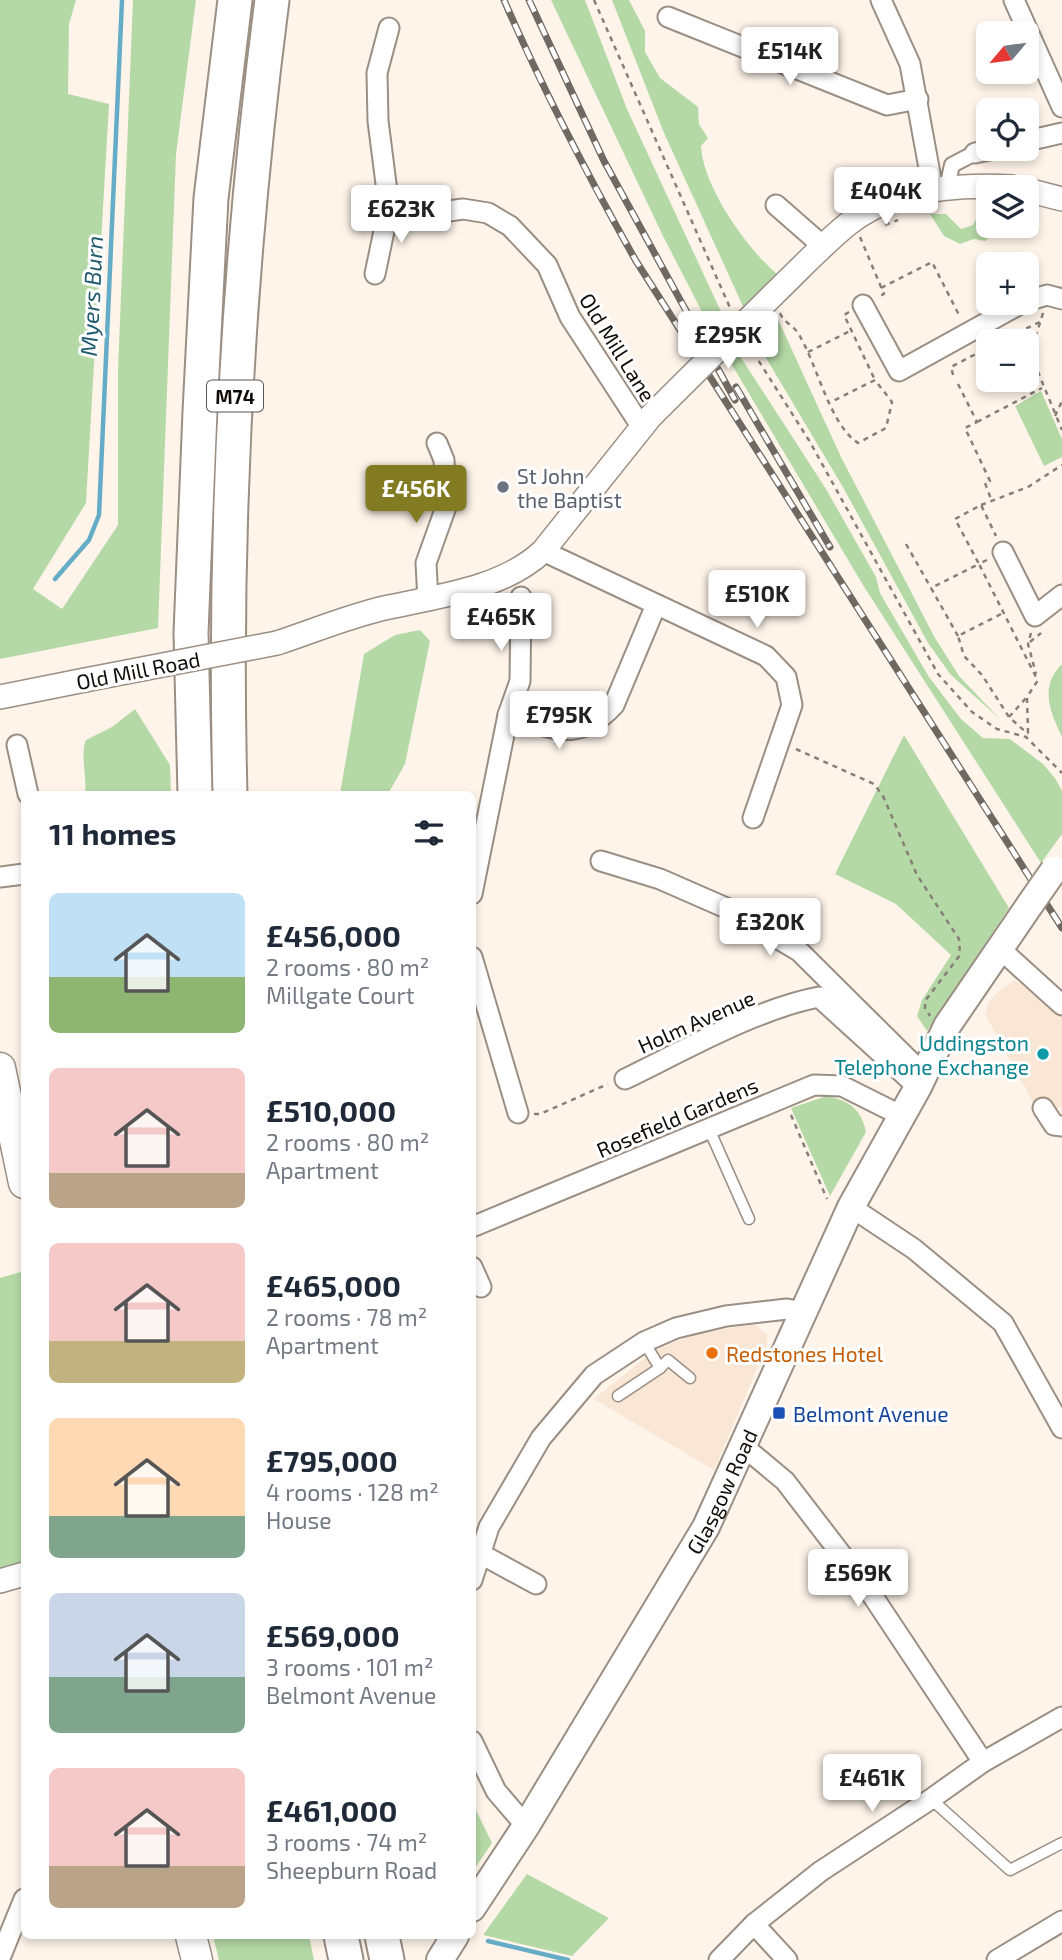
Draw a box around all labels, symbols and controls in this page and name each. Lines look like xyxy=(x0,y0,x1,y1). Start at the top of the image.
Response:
north arrow xyxy=(976,21,1040,84)
map controls xyxy=(976,21,1039,392)
pin: £514K xyxy=(741,28,839,87)
text: £514K xyxy=(757,36,823,64)
button: locate xyxy=(976,98,1039,161)
pin: £404K xyxy=(837,168,935,227)
button: layers xyxy=(976,175,1039,238)
text: £404K xyxy=(850,176,922,204)
pin: £623K xyxy=(352,186,450,245)
text: £623K xyxy=(367,194,435,222)
water label: Myers Burn xyxy=(74,235,108,357)
button: + xyxy=(976,252,1039,315)
street label: Old Mill Lane xyxy=(575,288,661,406)
pin: £295K xyxy=(679,312,777,371)
text: £295K xyxy=(694,320,762,348)
button: − xyxy=(976,329,1039,392)
road number: M74 xyxy=(207,380,263,412)
place label: St John the Baptist xyxy=(517,463,622,512)
pin: £456K xyxy=(367,466,465,525)
text: £456K xyxy=(382,474,450,502)
marker: St John the Baptist xyxy=(495,479,511,495)
pin: £510K xyxy=(708,570,806,630)
text: £510K xyxy=(724,579,790,607)
pin: £465K xyxy=(452,594,550,653)
text: £465K xyxy=(467,602,535,630)
street label: Old Mill Road xyxy=(74,646,202,694)
pin: £795K xyxy=(510,692,608,751)
text: £795K xyxy=(526,700,592,728)
icon: filters xyxy=(410,814,448,852)
text: 11 homes xyxy=(49,815,176,851)
pin: £320K xyxy=(721,898,819,958)
text: £320K xyxy=(736,907,804,935)
text: £456,000 xyxy=(266,917,401,953)
icon: home xyxy=(105,921,189,1005)
text: 2 rooms · 80 m² xyxy=(266,953,429,981)
text: Millgate Court xyxy=(266,981,414,1009)
street label: Holm Avenue xyxy=(634,984,758,1058)
place label: Uddingston Telephone Exchange xyxy=(834,1030,1029,1079)
marker: Uddingston Telephone Exchange xyxy=(1035,1046,1051,1062)
street label: Rosefield Gardens xyxy=(593,1072,761,1162)
text: £510,000 xyxy=(266,1092,396,1128)
icon: home xyxy=(105,1096,189,1180)
text: 2 rooms · 80 m² xyxy=(266,1128,429,1156)
text: Apartment xyxy=(266,1156,379,1184)
text: £465,000 xyxy=(266,1267,401,1303)
icon: home xyxy=(105,1271,189,1355)
text: 2 rooms · 78 m² xyxy=(266,1303,427,1331)
text: Apartment xyxy=(266,1331,379,1359)
place label: Redstones Hotel xyxy=(726,1341,884,1366)
marker: Redstones Hotel xyxy=(704,1345,720,1361)
place label: Belmont Avenue xyxy=(793,1401,949,1426)
marker: Belmont Avenue xyxy=(771,1405,787,1421)
street label: Glasgow Road xyxy=(680,1425,761,1558)
text: £795,000 xyxy=(266,1442,398,1478)
icon: home xyxy=(105,1446,189,1530)
text: 4 rooms · 128 m² xyxy=(266,1478,439,1506)
text: House xyxy=(266,1506,332,1534)
pin: £569K xyxy=(809,1550,907,1609)
text: £569K xyxy=(824,1558,892,1586)
text: £569,000 xyxy=(266,1617,400,1653)
icon: home xyxy=(105,1621,189,1705)
text: 3 rooms · 101 m² xyxy=(266,1653,433,1681)
text: Belmont Avenue xyxy=(266,1681,436,1709)
pin: £461K xyxy=(823,1755,921,1814)
text: £461K xyxy=(839,1763,905,1791)
text: £461,000 xyxy=(266,1792,397,1828)
icon: home xyxy=(105,1796,189,1880)
text: 3 rooms · 74 m² xyxy=(266,1828,427,1856)
text: Sheepburn Road xyxy=(266,1856,437,1884)

